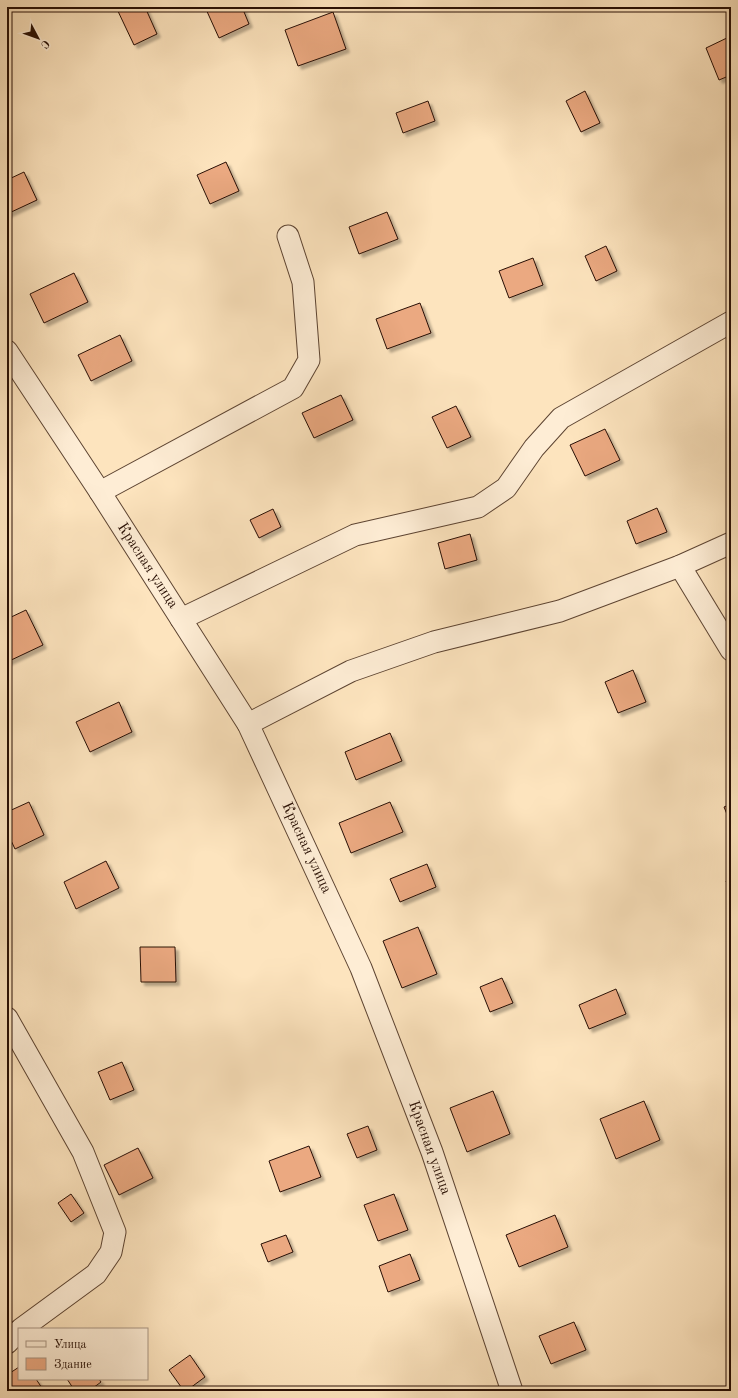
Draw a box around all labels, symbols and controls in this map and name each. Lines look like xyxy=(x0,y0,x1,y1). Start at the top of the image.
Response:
north arrow xyxy=(18,18,58,58)
text: С xyxy=(38,37,51,50)
street label: Красная улица xyxy=(114,521,180,612)
street label: Красная улица xyxy=(278,800,334,896)
street label: Красная улица xyxy=(405,1099,453,1197)
legend xyxy=(18,1328,148,1380)
text: Улица xyxy=(54,1339,87,1351)
text: Здание xyxy=(54,1359,92,1371)

